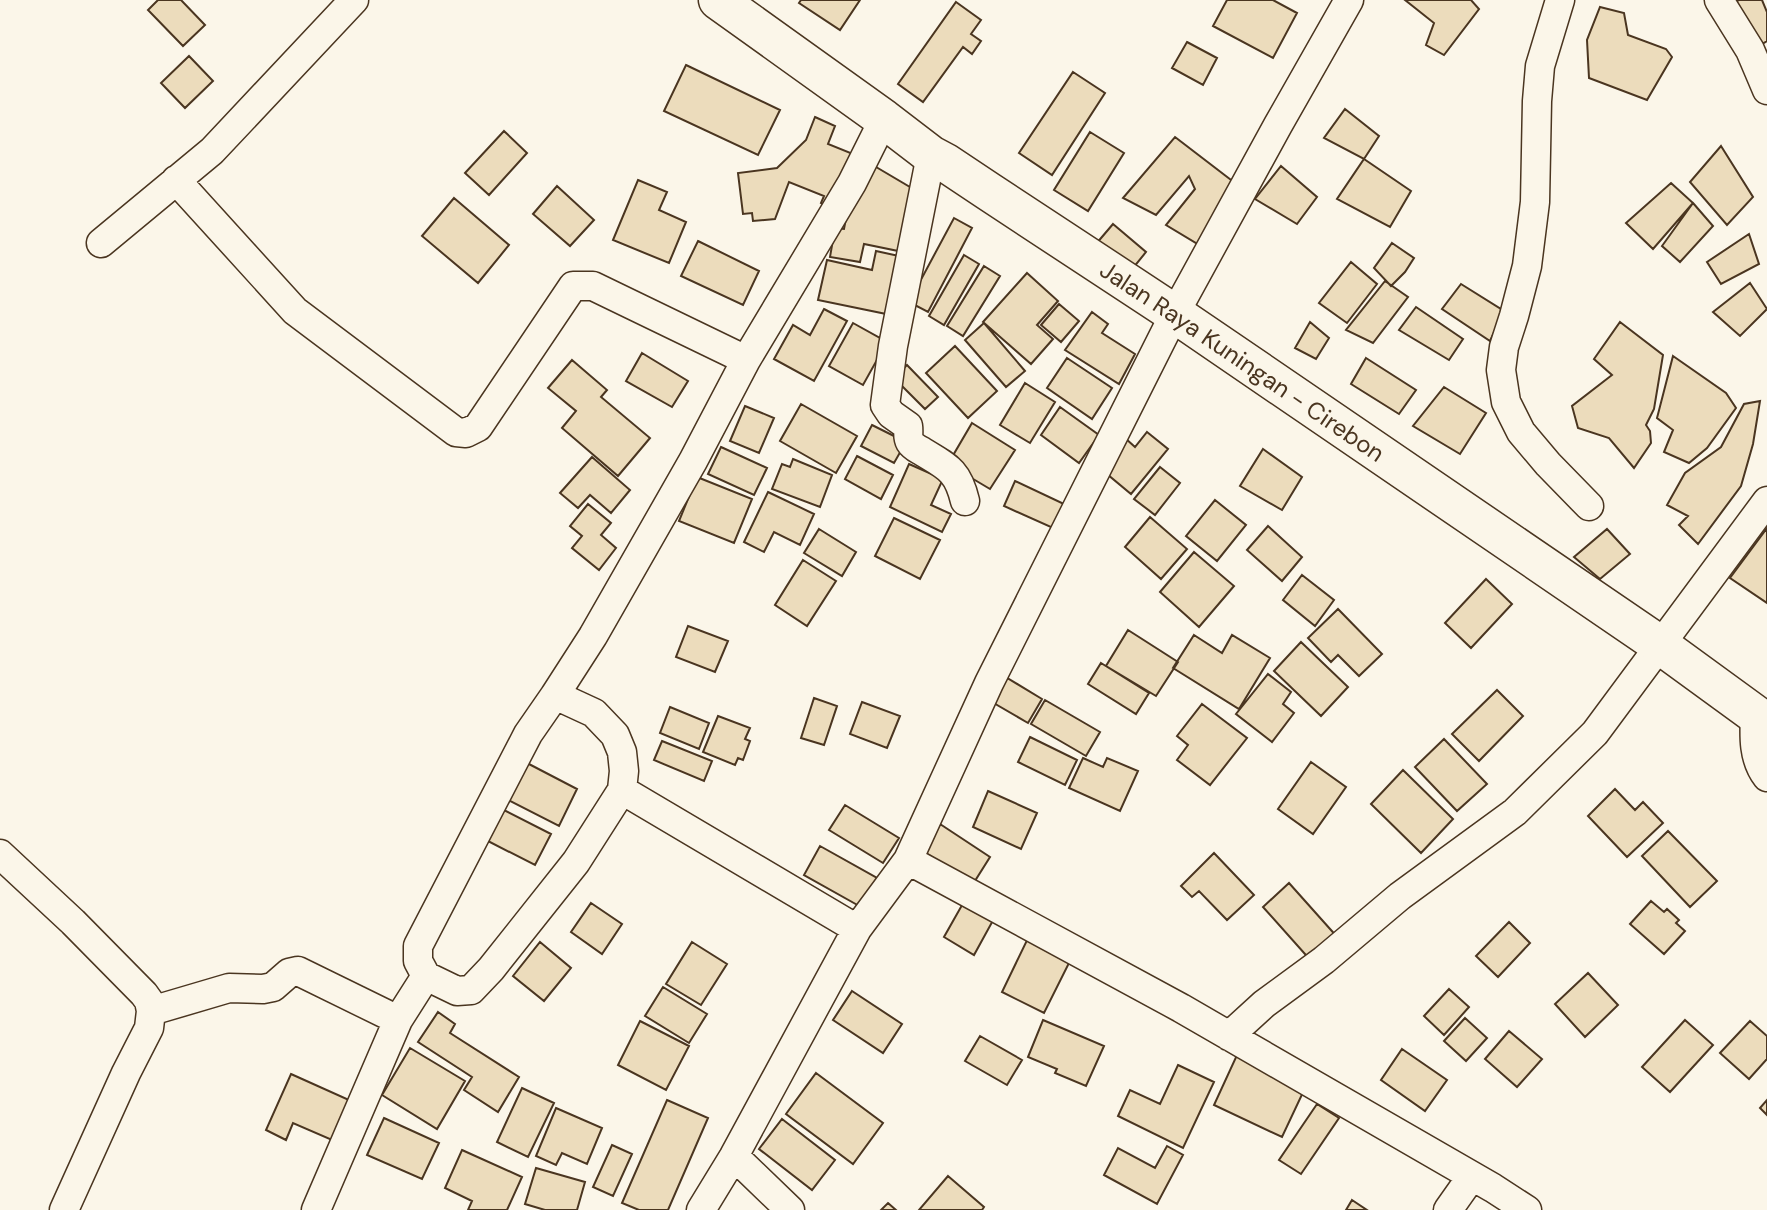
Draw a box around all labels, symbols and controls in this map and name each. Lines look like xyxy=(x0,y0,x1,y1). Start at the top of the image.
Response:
street label: Jalan Raya Kuningan - Cirebon xyxy=(1094,254,1391,468)

